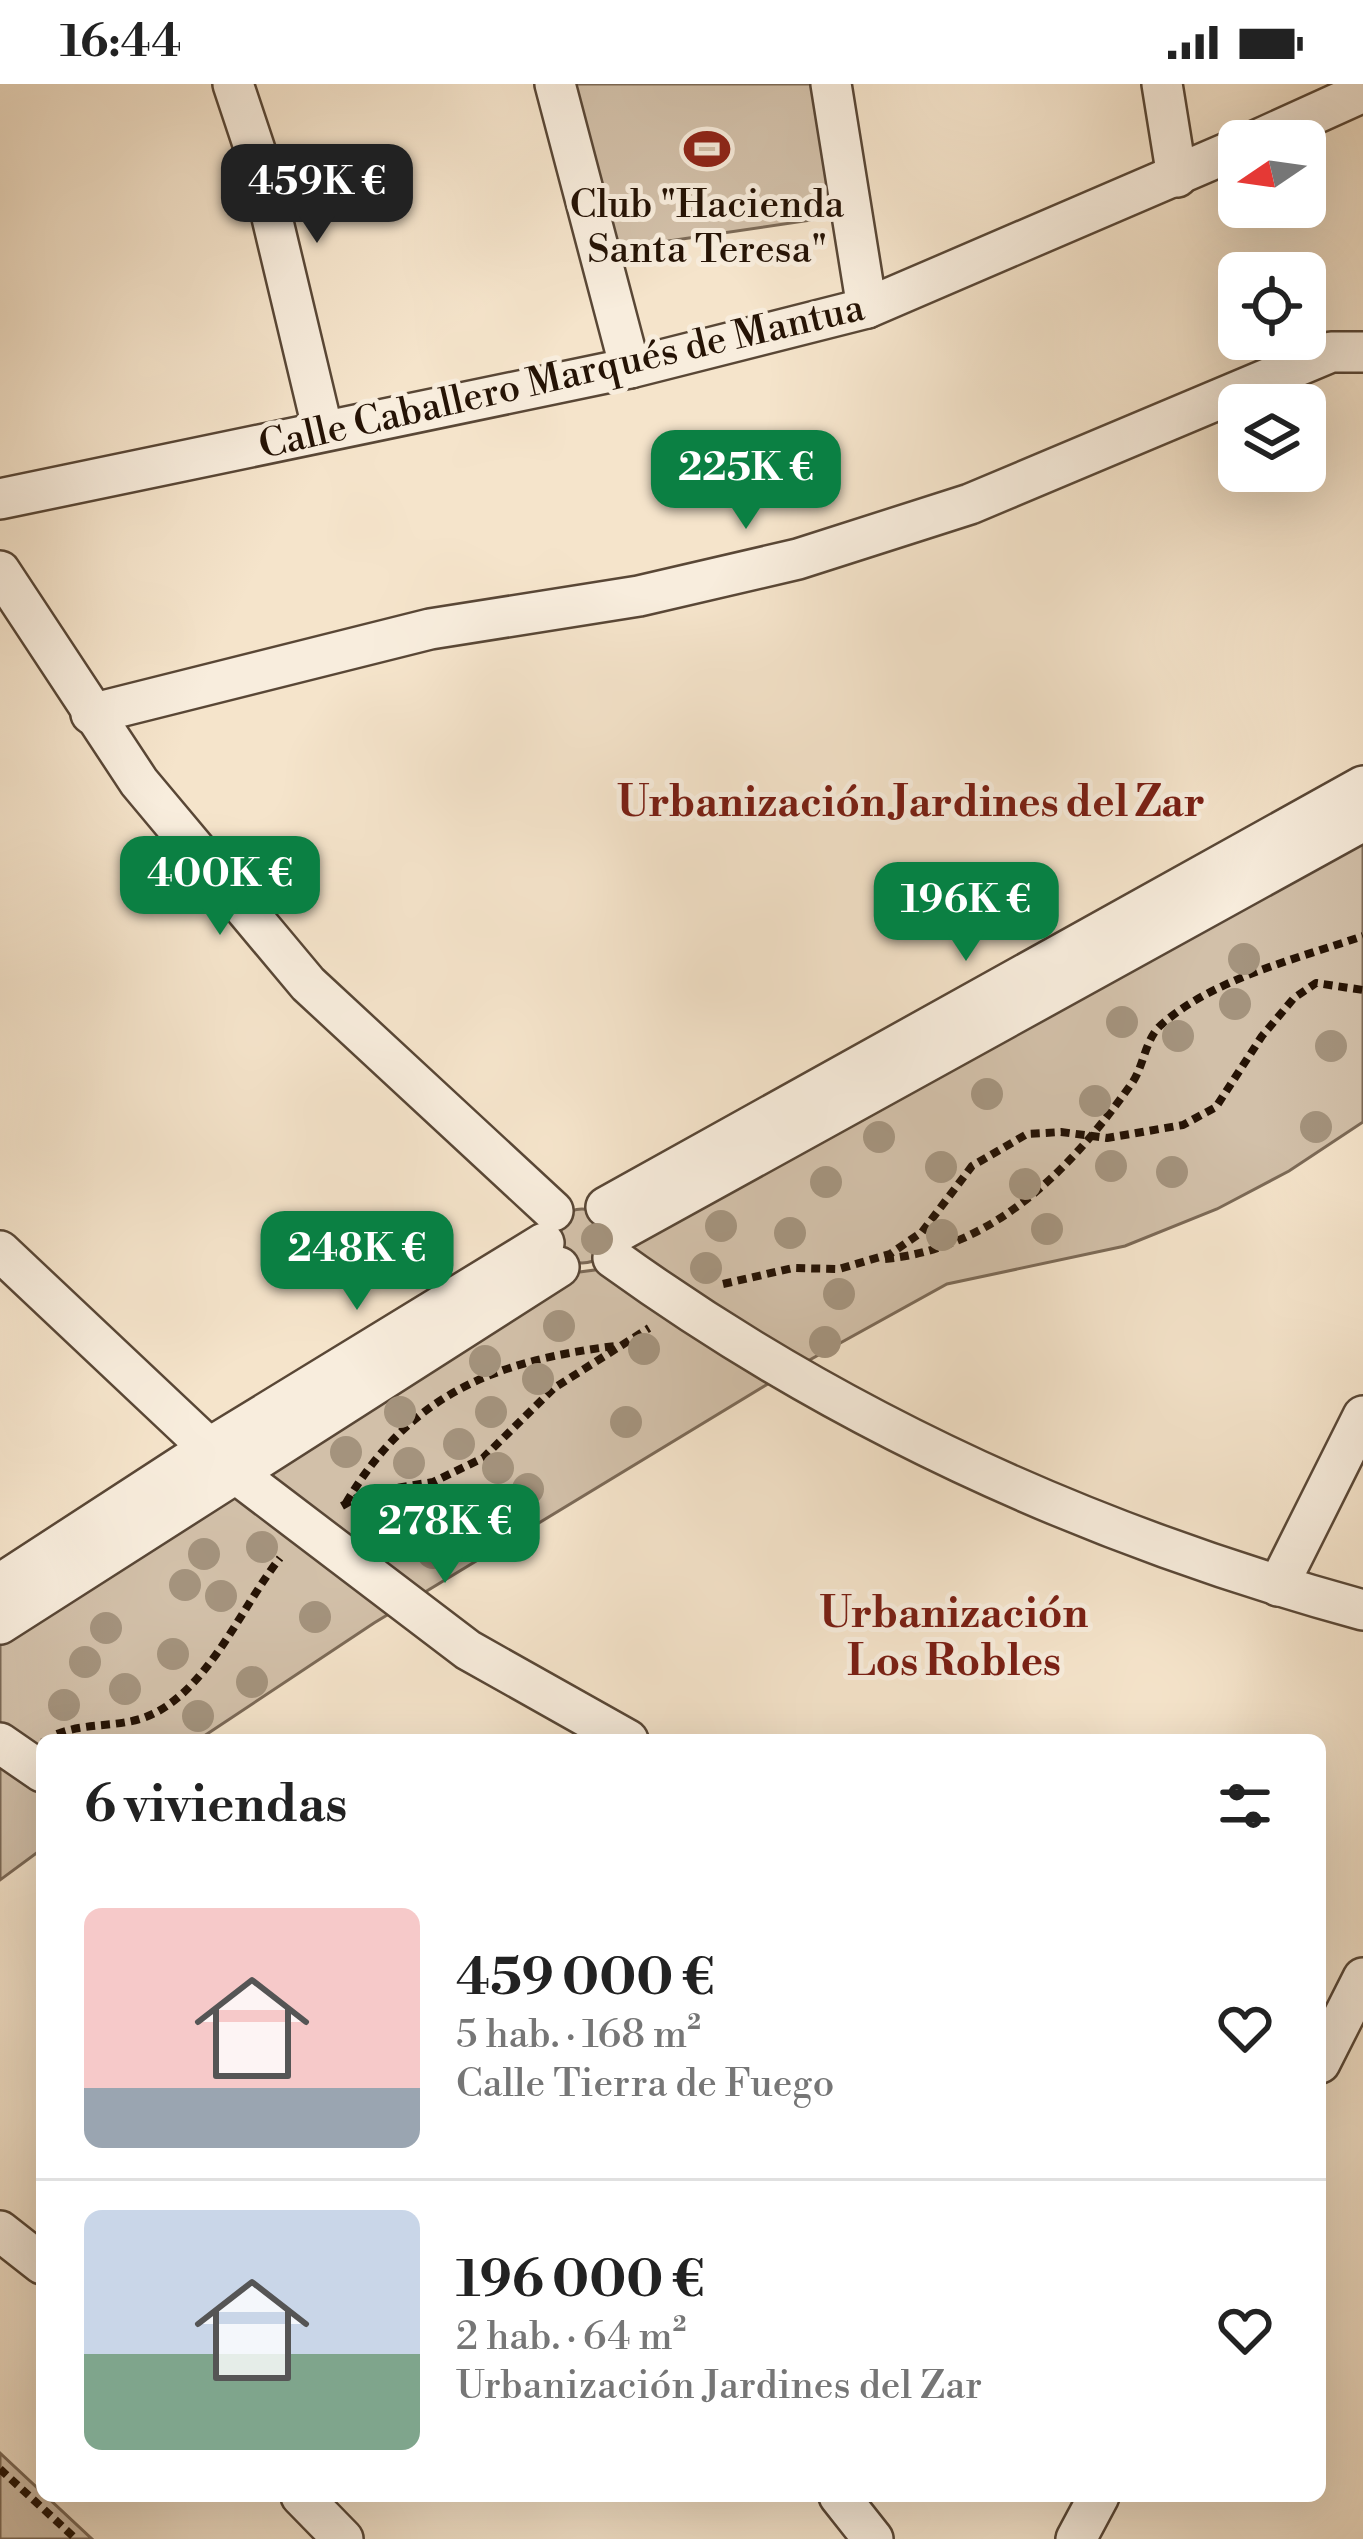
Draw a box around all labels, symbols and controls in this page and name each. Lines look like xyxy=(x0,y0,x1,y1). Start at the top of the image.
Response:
text: 16:44 xyxy=(60,14,182,71)
north arrow xyxy=(1218,120,1326,228)
map controls xyxy=(1218,120,1326,492)
sports icon: Club "Hacienda Santa Teresa" xyxy=(682,124,732,174)
pin: 459K € xyxy=(219,144,415,246)
text: 459K € xyxy=(248,158,386,207)
place label: Club "Hacienda Santa Teresa" xyxy=(570,181,845,275)
button: locate xyxy=(1218,252,1326,360)
street label: Calle Caballero Marqués de Mantua xyxy=(254,284,869,471)
button: layers xyxy=(1218,384,1326,492)
pin: 225K € xyxy=(648,430,844,532)
text: 225K € xyxy=(678,444,814,493)
district label: Urbanización Jardines del Zar xyxy=(617,777,1205,830)
pin: 400K € xyxy=(122,836,318,938)
text: 400K € xyxy=(147,850,293,899)
pin: 196K € xyxy=(868,862,1064,964)
text: 196K € xyxy=(901,876,1031,925)
pin: 248K € xyxy=(259,1211,455,1313)
text: 248K € xyxy=(288,1225,426,1274)
pin: 278K € xyxy=(347,1484,543,1586)
text: 278K € xyxy=(378,1498,512,1547)
district label: Urbanización Los Robles xyxy=(820,1588,1089,1689)
icon: filters xyxy=(1212,1773,1278,1839)
text: 6 viviendas xyxy=(84,1774,347,1838)
text: 459 000 € xyxy=(456,1947,715,2011)
icon: home xyxy=(180,1956,324,2100)
icon: heart xyxy=(1212,1995,1278,2061)
text: 5 hab. · 168 m² xyxy=(456,2011,701,2060)
text: Calle Tierra de Fuego xyxy=(456,2060,834,2109)
text: 196 000 € xyxy=(456,2249,705,2313)
icon: home xyxy=(180,2258,324,2402)
icon: heart xyxy=(1212,2297,1278,2363)
text: 2 hab. · 64 m² xyxy=(456,2313,686,2362)
text: Urbanización Jardines del Zar xyxy=(456,2362,982,2411)

